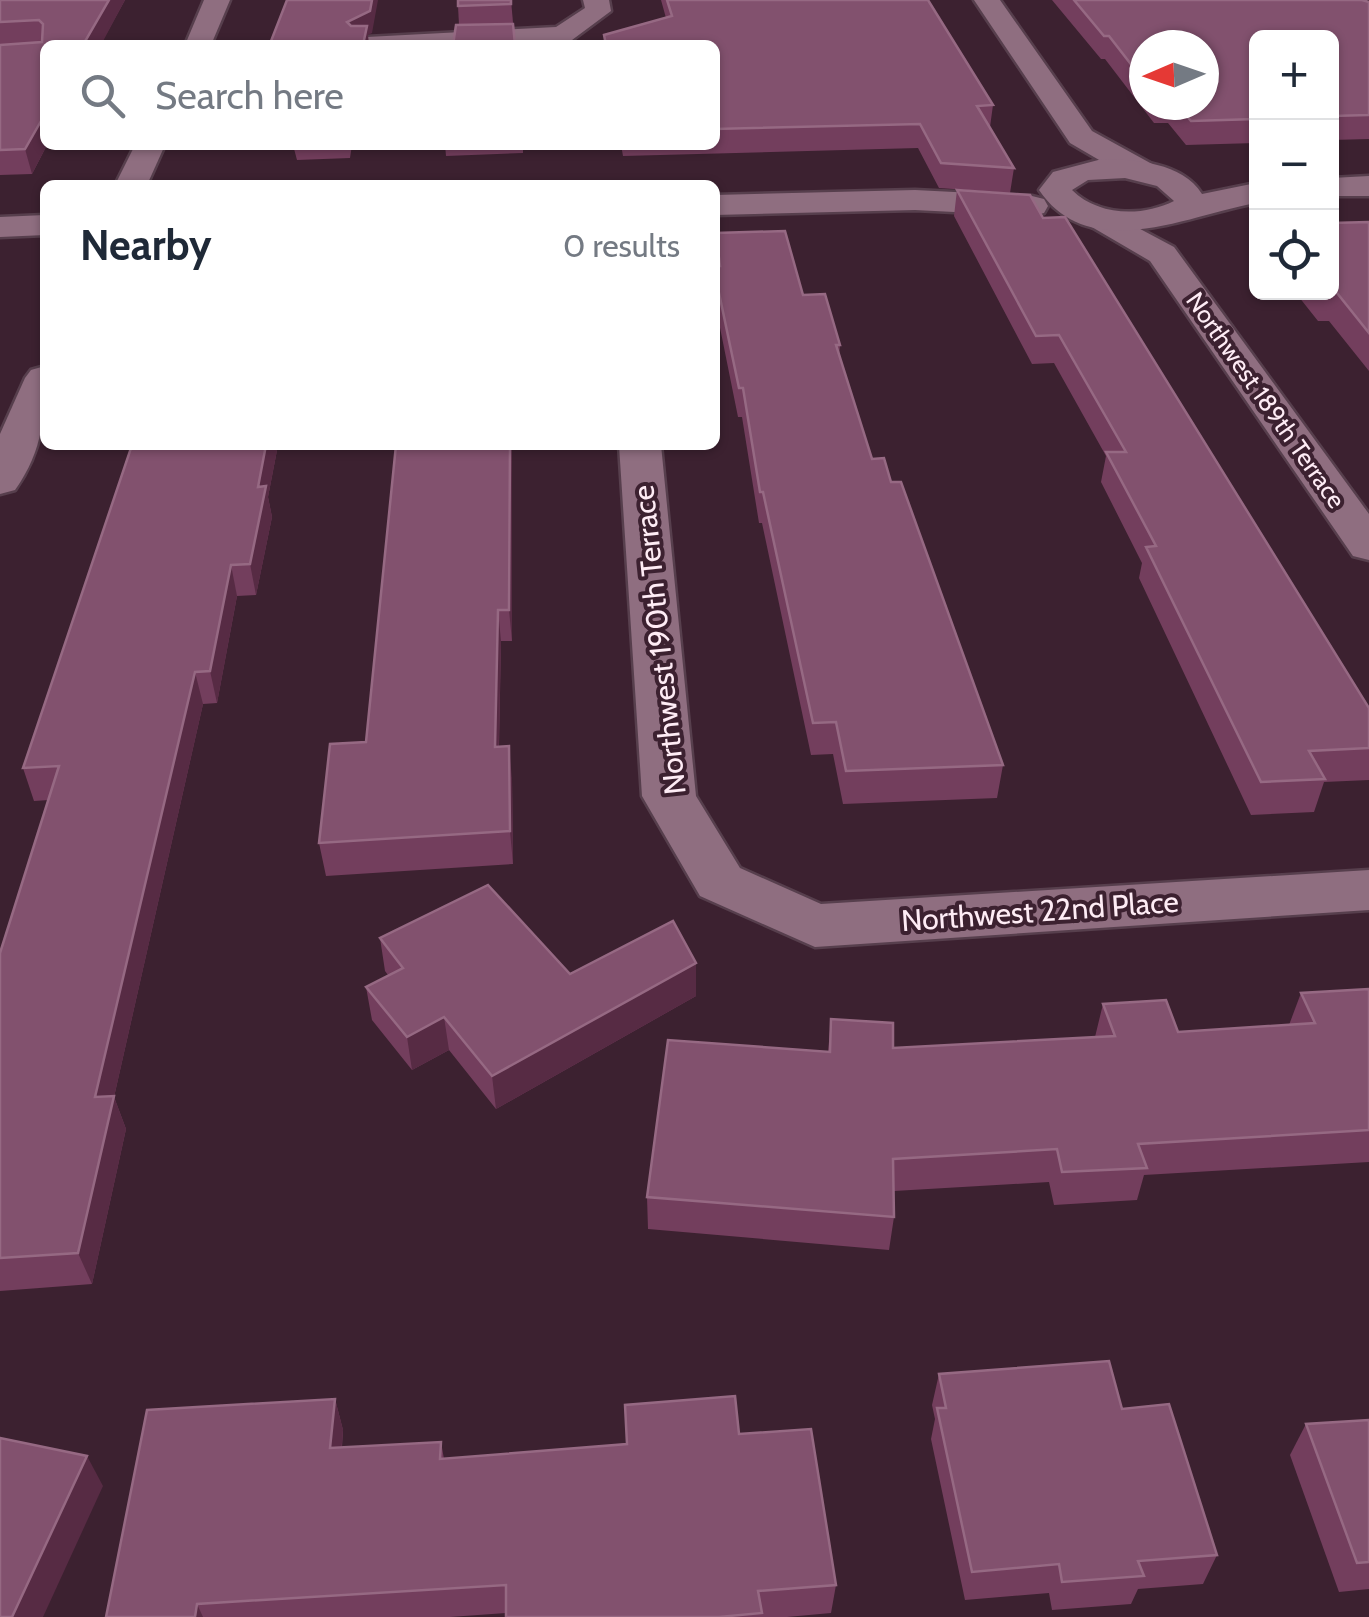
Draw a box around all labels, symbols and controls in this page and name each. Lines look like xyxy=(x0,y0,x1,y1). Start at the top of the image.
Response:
north arrow xyxy=(1129,30,1219,120)
map controls xyxy=(1249,30,1339,300)
button: + xyxy=(1249,30,1339,120)
search box xyxy=(40,40,720,150)
icon: search xyxy=(75,68,130,123)
text: Search here xyxy=(155,72,344,119)
button: − xyxy=(1249,120,1339,210)
button: locate xyxy=(1249,210,1339,300)
text: Nearby xyxy=(80,219,212,271)
text: 0 results xyxy=(563,226,680,265)
street label: Northwest 189th Terrace xyxy=(1180,286,1352,514)
street label: Northwest 190th Terrace xyxy=(624,483,694,797)
street label: Northwest 22nd Place xyxy=(900,883,1180,939)

